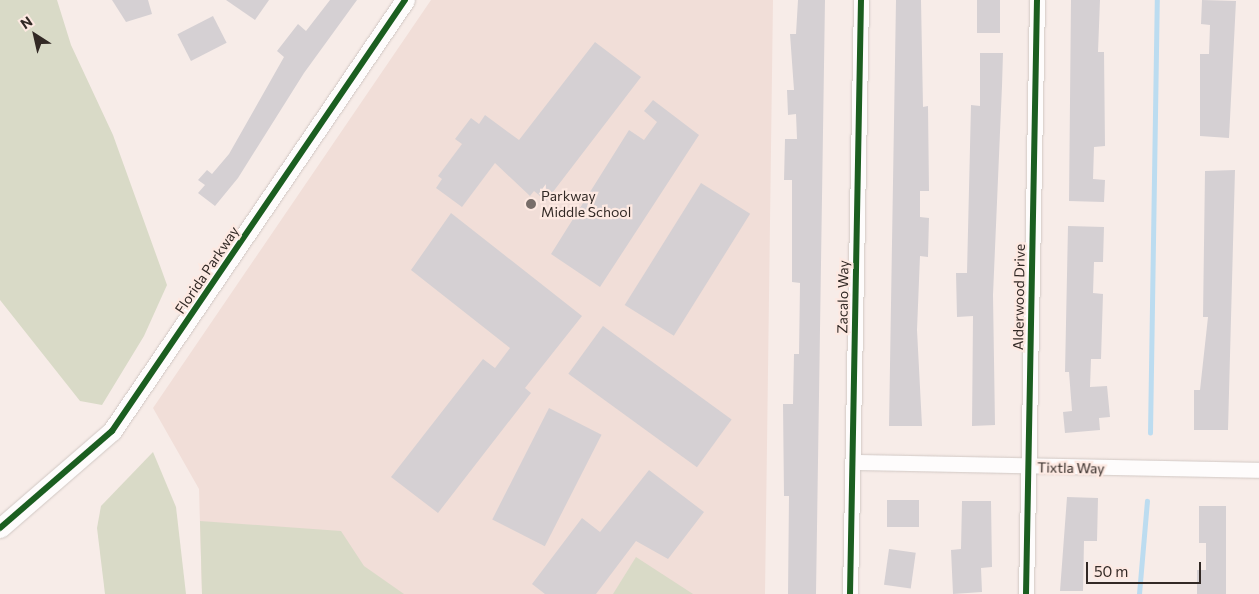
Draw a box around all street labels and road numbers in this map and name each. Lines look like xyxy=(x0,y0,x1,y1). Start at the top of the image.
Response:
street label: Florida Parkway xyxy=(172,223,242,317)
street label: Alderwood Drive xyxy=(1010,244,1028,350)
street label: Zacalo Way xyxy=(834,260,852,334)
street label: Tixtla Way xyxy=(1037,459,1105,477)

